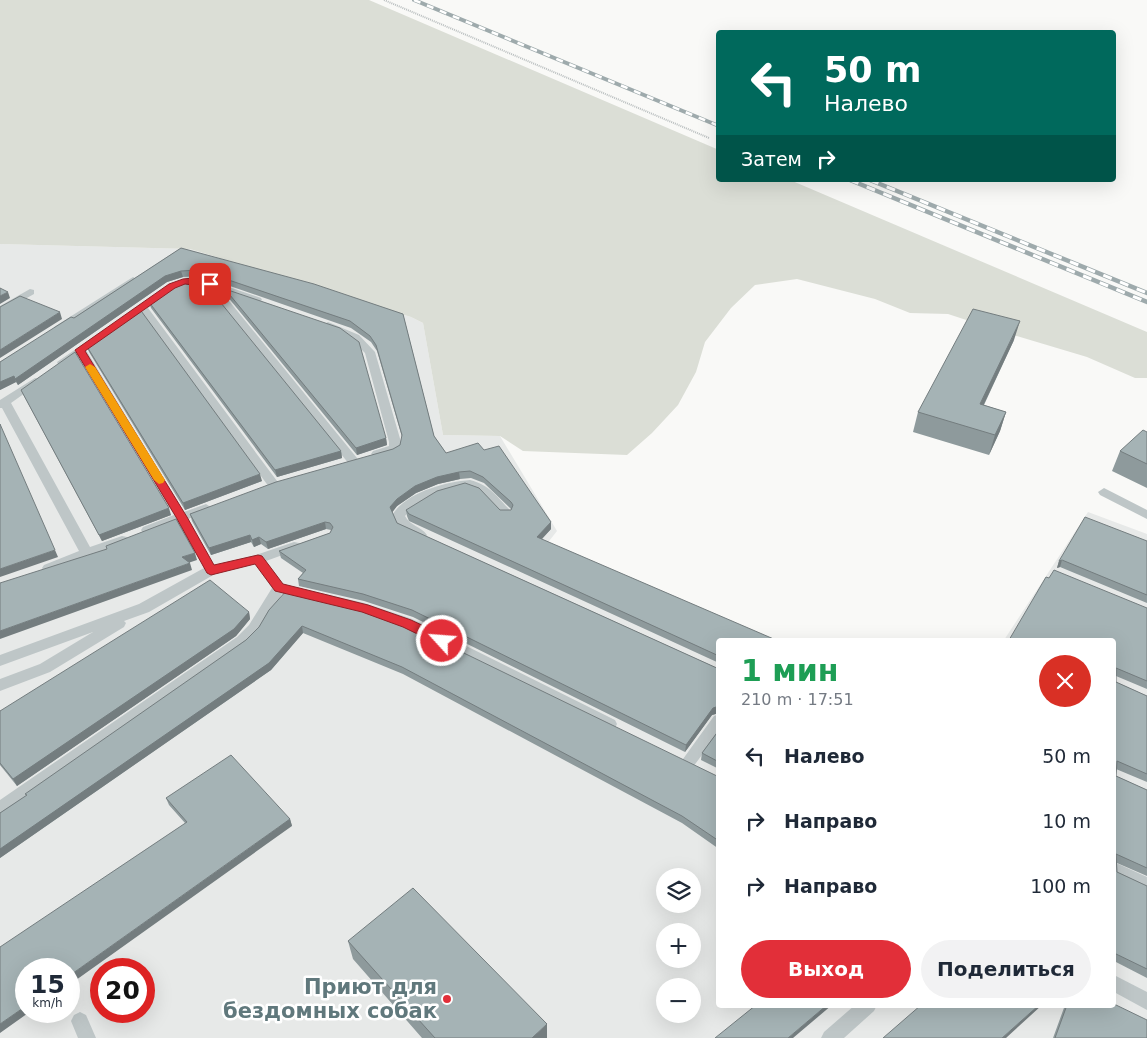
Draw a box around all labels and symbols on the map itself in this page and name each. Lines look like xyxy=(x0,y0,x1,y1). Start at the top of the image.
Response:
pin xyxy=(189,263,231,305)
position arrow xyxy=(415,614,467,666)
speed limit sign: 20 xyxy=(90,958,155,1023)
place label: Приют для бездомных собак xyxy=(223,975,437,1023)
marker: Приют для бездомных собак xyxy=(441,993,453,1005)

